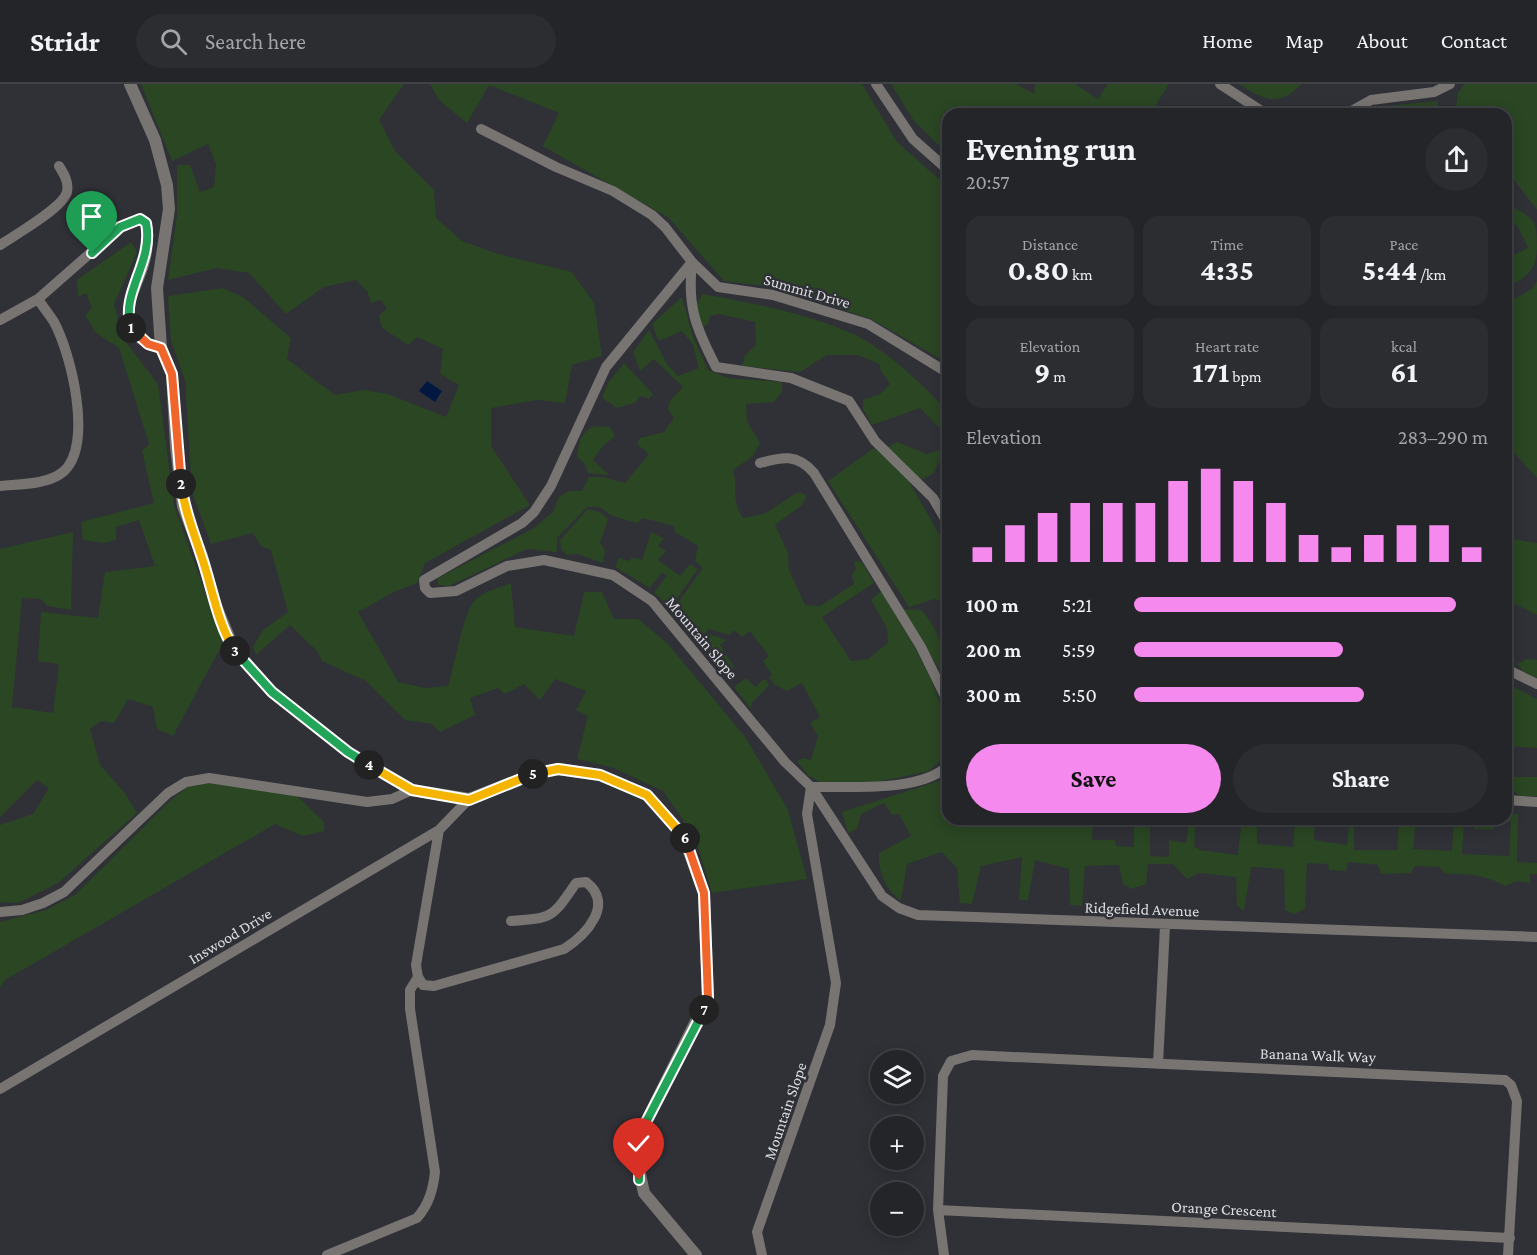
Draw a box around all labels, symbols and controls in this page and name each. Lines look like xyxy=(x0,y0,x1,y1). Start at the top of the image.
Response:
search box xyxy=(136,14,556,68)
icon: search xyxy=(157,25,190,58)
text: Stridr xyxy=(30,26,100,57)
text: Search here xyxy=(205,29,306,54)
text: Home xyxy=(1202,29,1252,53)
text: Map xyxy=(1285,29,1324,53)
text: About xyxy=(1357,29,1408,53)
text: Contact xyxy=(1441,29,1507,53)
button: share xyxy=(1425,128,1488,191)
text: Evening run xyxy=(966,130,1136,167)
text: 20:57 xyxy=(966,171,1009,193)
pin xyxy=(66,191,117,253)
icon: arrive xyxy=(75,200,108,233)
text: Distance xyxy=(1022,236,1078,253)
text: Time xyxy=(1211,236,1243,253)
text: Pace xyxy=(1390,236,1418,253)
text: 0.80 xyxy=(1007,253,1069,286)
text: 4:35 xyxy=(1200,253,1254,286)
text: 5:44 xyxy=(1362,253,1417,286)
text: km xyxy=(1069,266,1093,283)
text: /km xyxy=(1417,266,1446,283)
street label: Summit Drive xyxy=(762,271,852,311)
pin: 1 xyxy=(116,313,146,343)
text: 1 xyxy=(128,319,134,336)
text: Elevation xyxy=(1020,338,1080,355)
text: Heart rate xyxy=(1195,338,1259,355)
text: kcal xyxy=(1391,338,1417,355)
text: 9 xyxy=(1034,355,1050,388)
text: 171 xyxy=(1192,355,1229,388)
text: 61 xyxy=(1390,355,1418,388)
text: m xyxy=(1050,368,1066,385)
text: bpm xyxy=(1229,368,1262,385)
text: Elevation xyxy=(966,426,1042,448)
text: 283–290 m xyxy=(1398,426,1488,448)
pin: 2 xyxy=(166,469,196,499)
text: 2 xyxy=(177,475,185,492)
street label: Mountain Slope xyxy=(662,594,741,683)
text: 100 m xyxy=(966,594,1019,616)
text: 5:21 xyxy=(1062,594,1092,616)
pin: 3 xyxy=(220,636,250,666)
text: 200 m xyxy=(966,639,1021,661)
text: 5:59 xyxy=(1062,639,1095,661)
text: 3 xyxy=(231,642,239,659)
text: 300 m xyxy=(966,684,1021,706)
text: 5:50 xyxy=(1062,684,1097,706)
button: Save xyxy=(966,744,1221,813)
button: Share xyxy=(1233,744,1488,813)
pin: 4 xyxy=(354,750,384,780)
text: 4 xyxy=(365,756,373,773)
pin: 5 xyxy=(518,759,548,789)
text: 5 xyxy=(529,765,537,782)
pin: 6 xyxy=(670,823,700,853)
text: 6 xyxy=(681,829,689,846)
street label: Ridgefield Avenue xyxy=(1084,899,1200,920)
street label: Inswood Drive xyxy=(186,905,274,967)
pin: 7 xyxy=(689,995,719,1025)
text: 7 xyxy=(700,1001,708,1018)
street label: Banana Walk Way xyxy=(1260,1044,1377,1067)
map controls xyxy=(870,1050,924,1236)
button: layers xyxy=(870,1050,924,1104)
street label: Mountain Slope xyxy=(760,1060,811,1162)
button: + xyxy=(870,1116,924,1170)
pin xyxy=(613,1118,664,1180)
icon: check xyxy=(622,1127,655,1160)
button: − xyxy=(870,1182,924,1236)
street label: Orange Crescent xyxy=(1171,1198,1278,1221)

